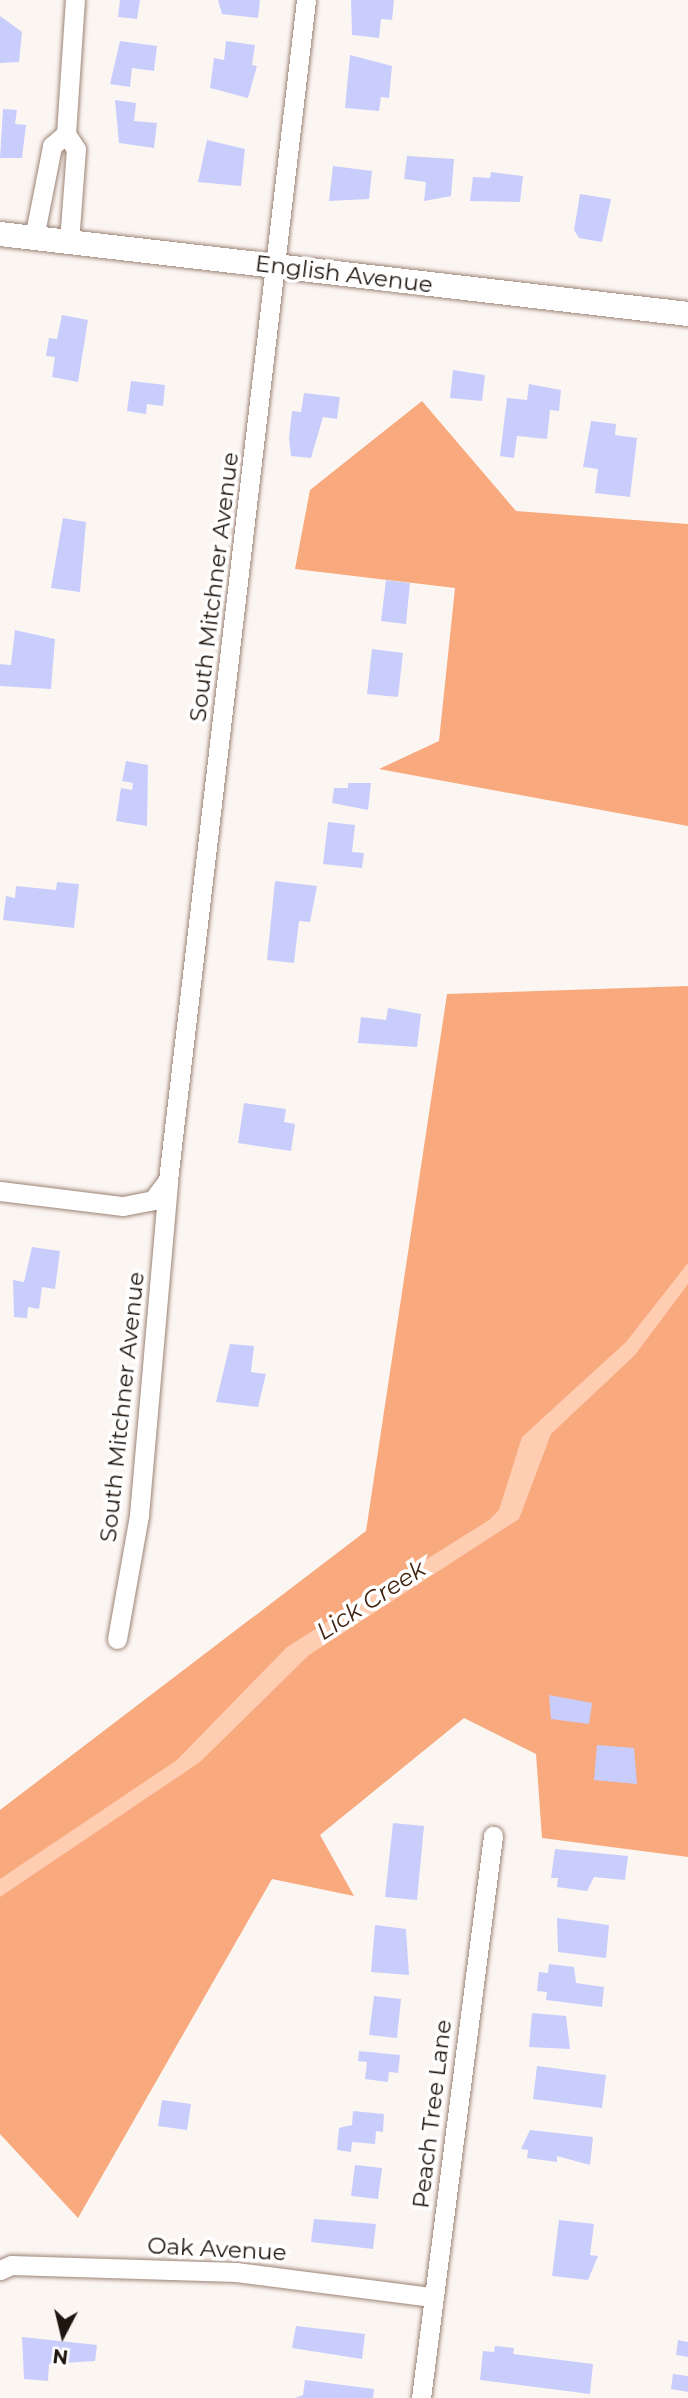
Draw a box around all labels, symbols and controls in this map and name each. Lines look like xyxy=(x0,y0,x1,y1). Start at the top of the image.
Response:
street label: English Avenue xyxy=(254,249,434,299)
street label: South Mitchner Avenue xyxy=(184,451,244,723)
street label: South Mitchner Avenue xyxy=(94,1271,150,1543)
water label: Lick Creek xyxy=(311,1554,431,1646)
street label: Peach Tree Lane xyxy=(407,2018,457,2210)
street label: Oak Avenue xyxy=(147,2232,287,2266)
north arrow xyxy=(28,2300,98,2370)
text: N xyxy=(51,2344,69,2369)

